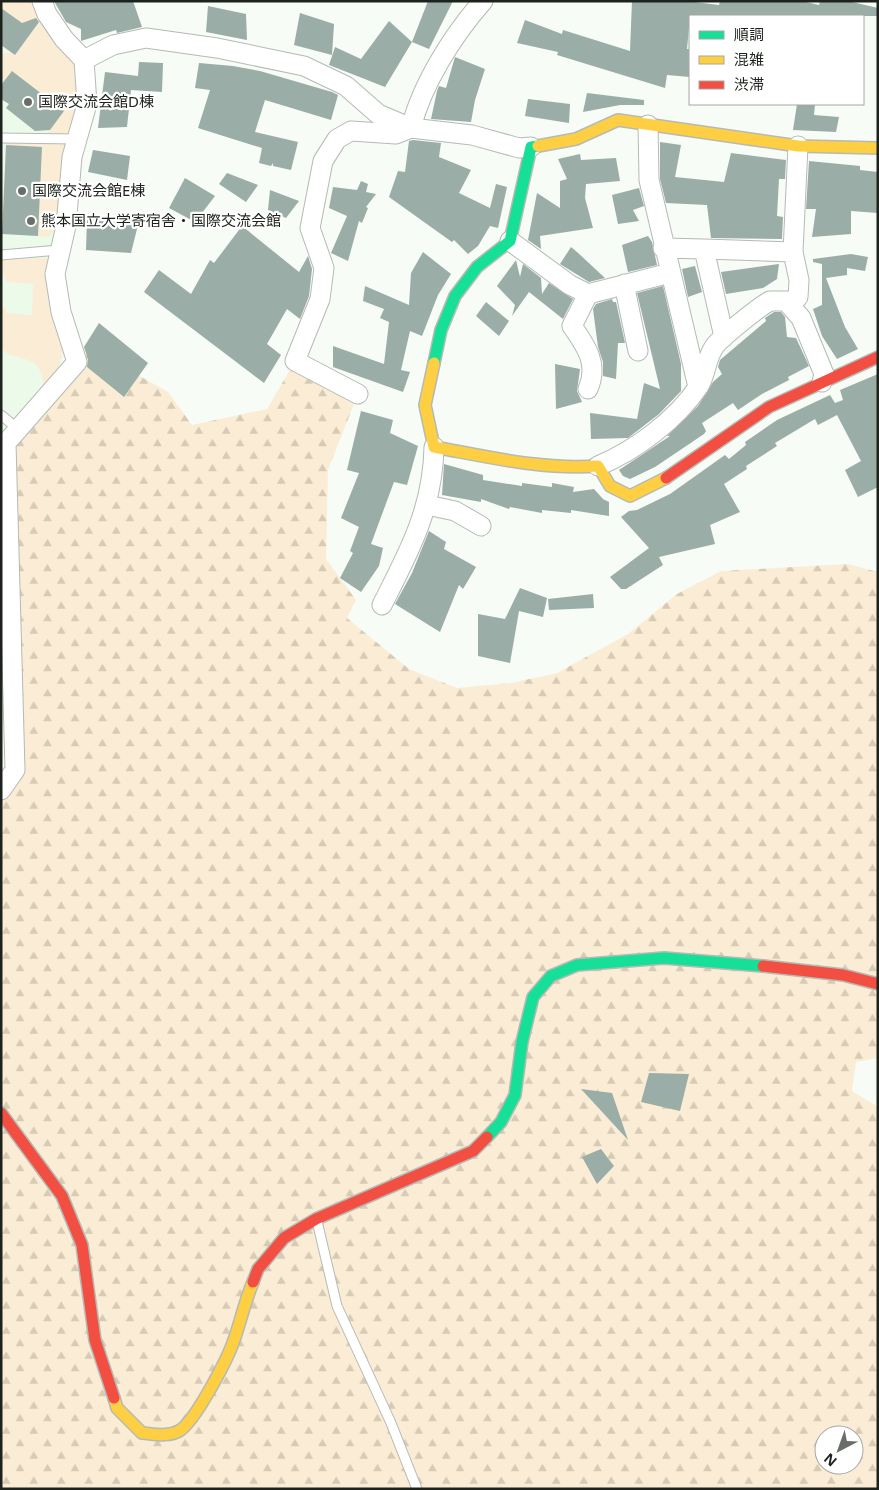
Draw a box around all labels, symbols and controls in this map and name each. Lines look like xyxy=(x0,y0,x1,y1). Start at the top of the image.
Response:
legend xyxy=(689,15,864,105)
text: 順調 xyxy=(734,24,764,44)
text: 混雑 xyxy=(734,49,764,69)
text: 渋滞 xyxy=(734,74,764,94)
place label: 国際交流会館D棟 xyxy=(38,91,154,111)
marker: 国際交流会館D棟 xyxy=(22,96,34,108)
place label: 国際交流会館E棟 xyxy=(32,180,145,200)
marker: 国際交流会館E棟 xyxy=(16,185,28,197)
place label: 熊本国立大学寄宿舎・国際交流会館 xyxy=(41,210,281,230)
marker: 熊本国立大学寄宿舎・国際交流会館 xyxy=(25,215,37,227)
north arrow xyxy=(814,1425,864,1475)
text: N xyxy=(820,1449,841,1471)

